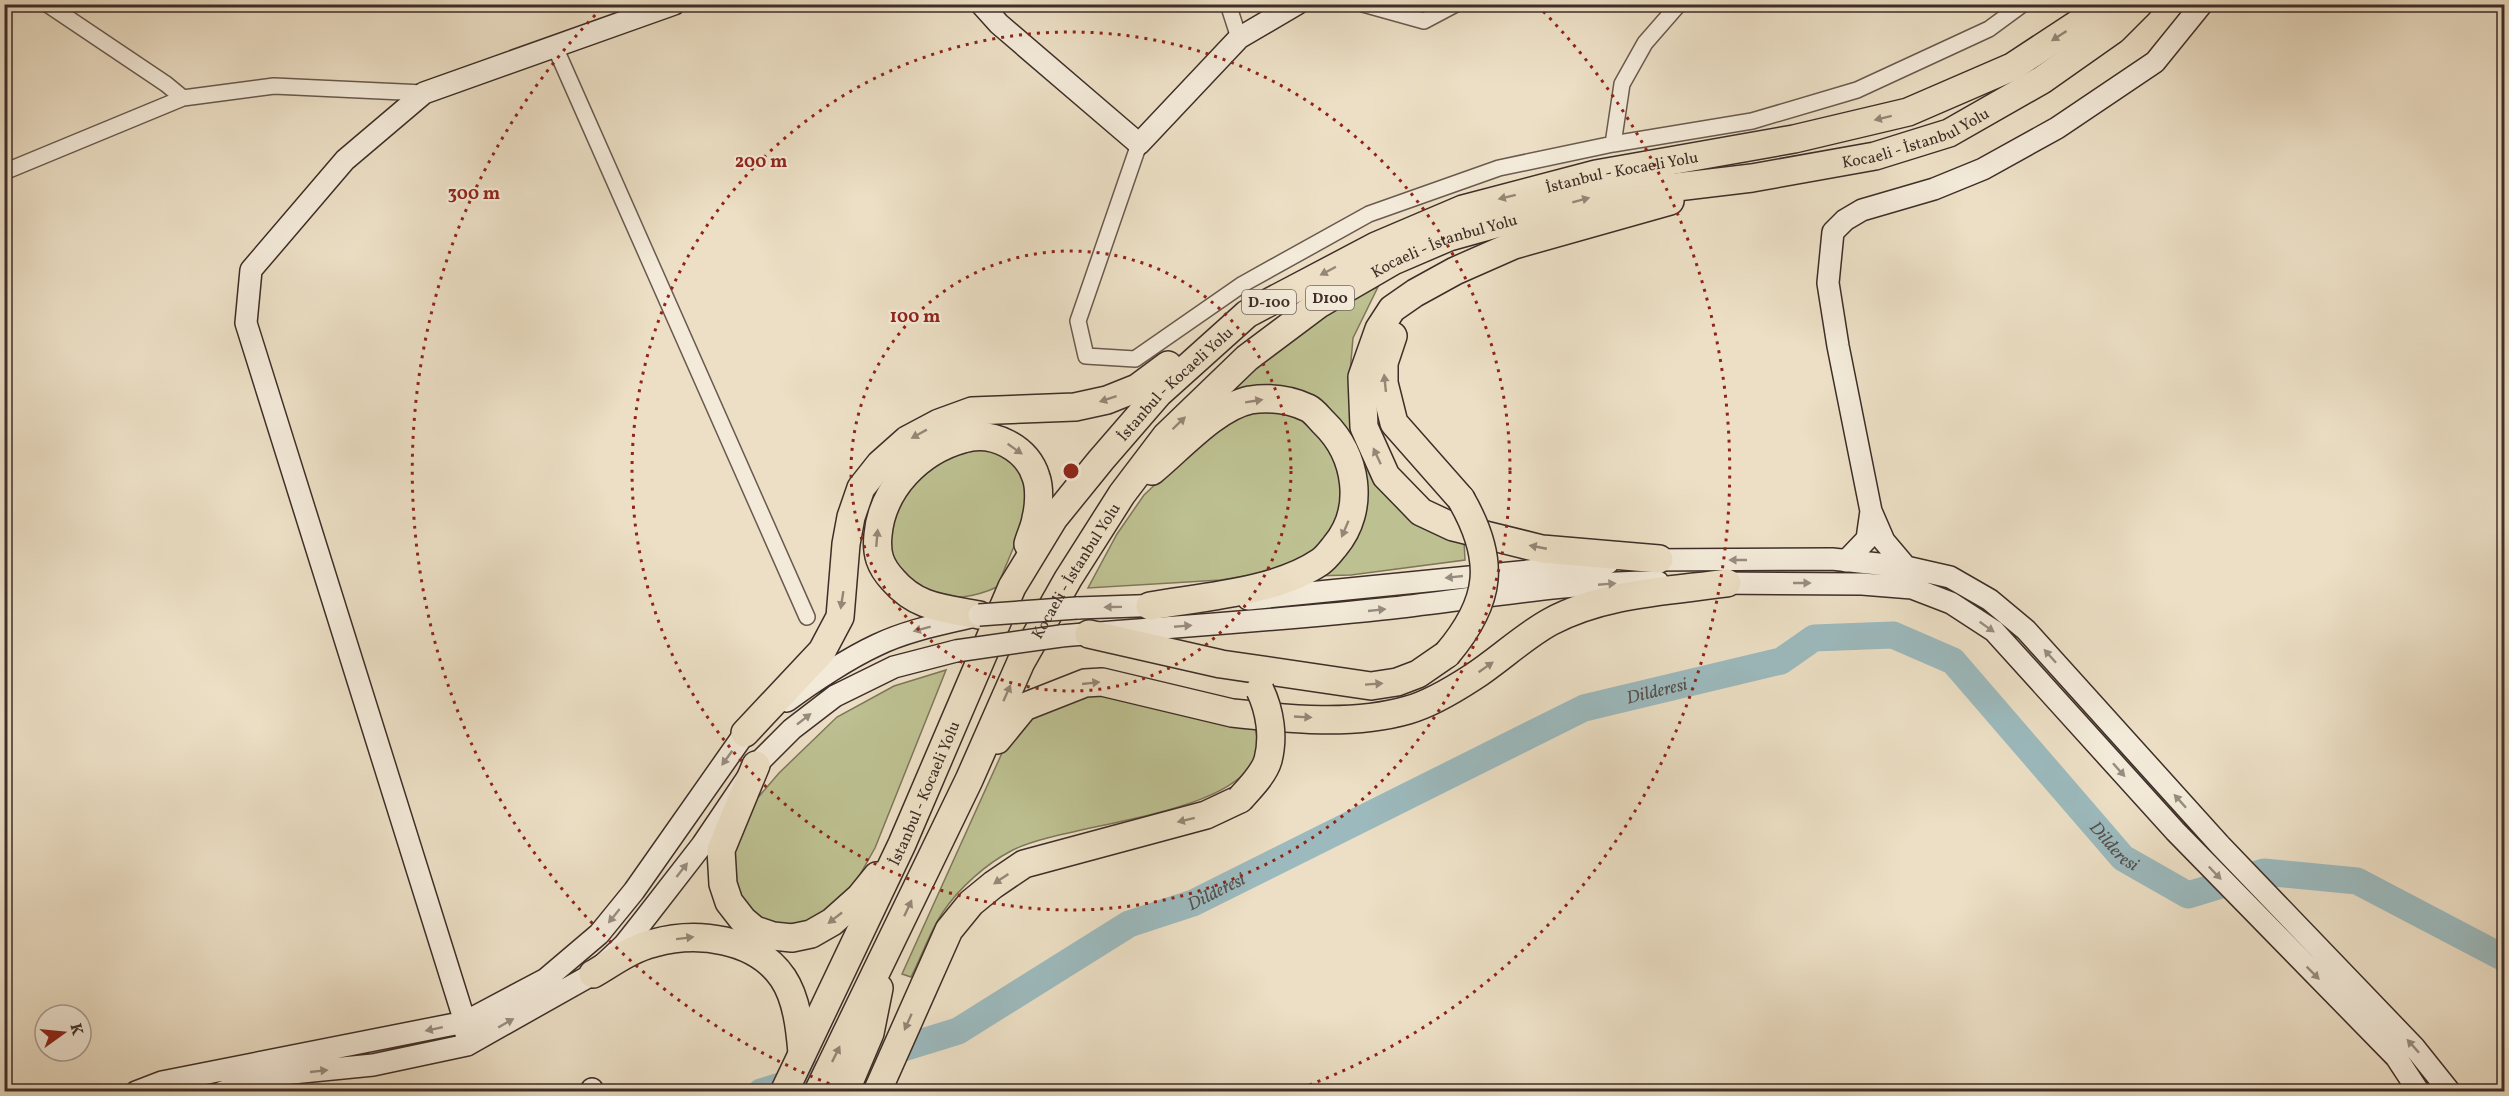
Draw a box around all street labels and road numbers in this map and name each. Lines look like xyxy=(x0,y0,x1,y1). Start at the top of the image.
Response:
street label: Kocaeli - İstanbul Yolu xyxy=(1840,103,1994,175)
street label: İstanbul - Kocaeli Yolu xyxy=(1543,147,1700,200)
street label: Kocaeli - İstanbul Yolu xyxy=(1368,210,1520,284)
road number: D100 xyxy=(1306,286,1354,310)
road number: D-100 xyxy=(1242,290,1296,314)
street label: İstanbul - Kocaeli Yolu xyxy=(1113,323,1239,447)
street label: Kocaeli - İstanbul Yolu xyxy=(1027,499,1127,643)
street label: İstanbul - Kocaeli Yolu xyxy=(884,718,966,870)

